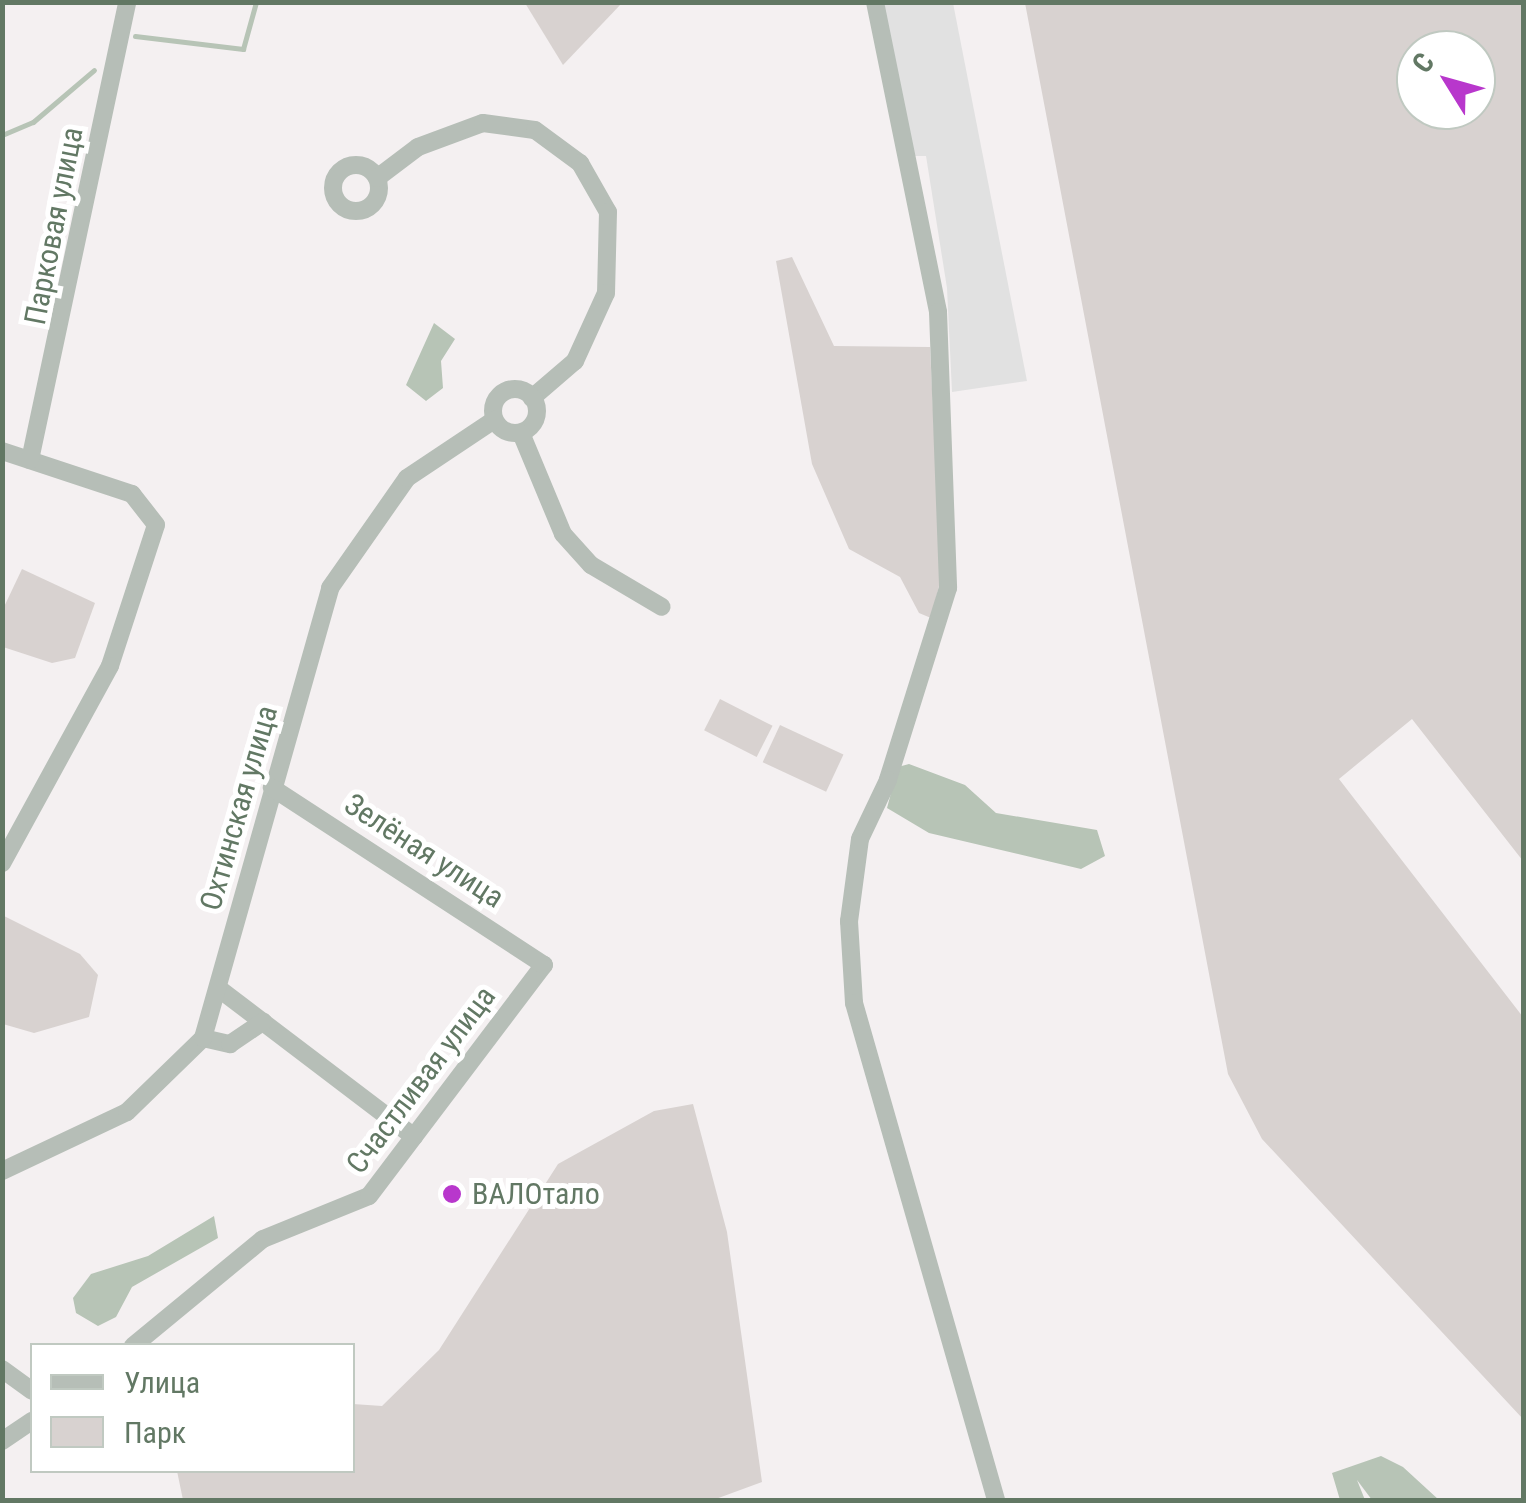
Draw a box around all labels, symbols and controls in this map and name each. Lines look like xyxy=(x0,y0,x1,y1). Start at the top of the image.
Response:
north arrow xyxy=(1396,30,1496,130)
text: С xyxy=(1405,47,1441,79)
street label: Парковая улица xyxy=(17,124,91,328)
street label: Охтинская улица xyxy=(193,702,285,914)
street label: Зелёная улица xyxy=(338,786,510,916)
street label: Счастливая улица xyxy=(339,979,503,1181)
place label: ВАЛОтало xyxy=(472,1176,600,1212)
marker: ВАЛОтало xyxy=(441,1183,463,1205)
legend xyxy=(30,1343,355,1473)
text: Улица xyxy=(124,1365,200,1400)
text: Парк xyxy=(124,1415,186,1450)

